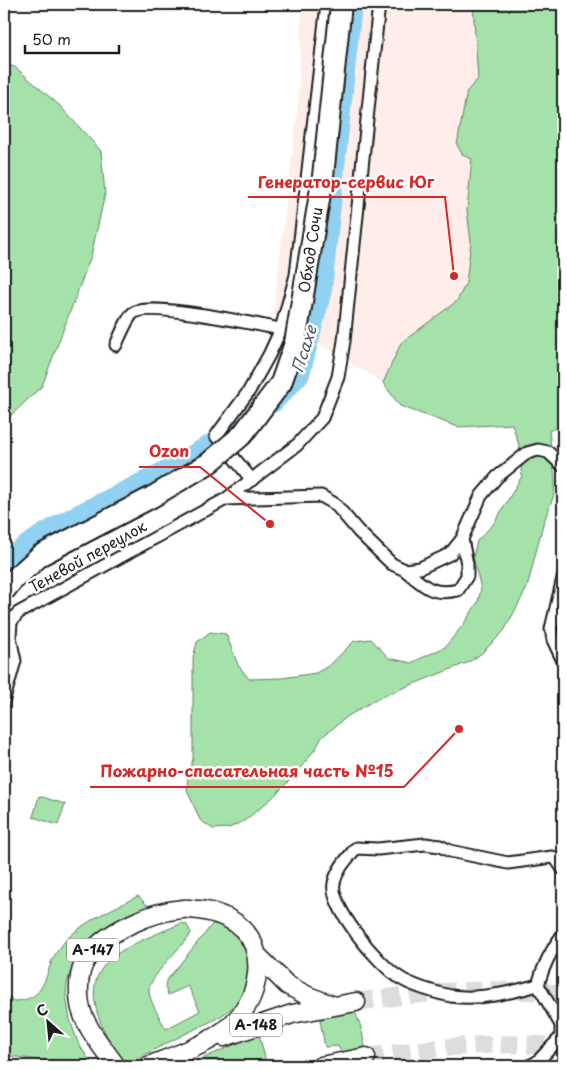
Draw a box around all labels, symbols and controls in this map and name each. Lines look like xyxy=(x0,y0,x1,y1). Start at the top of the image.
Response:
scale bar xyxy=(25,22,119,54)
text: 50 m xyxy=(32,27,71,50)
callout: Генератор-сервис Юг xyxy=(248,166,445,197)
text: Генератор-сервис Юг xyxy=(258,169,435,193)
street label: Обход Сочи xyxy=(291,205,328,294)
water label: Псахе xyxy=(284,321,322,375)
callout: Ozon xyxy=(139,436,200,467)
text: Ozon xyxy=(149,438,189,462)
street label: Теневой переулок xyxy=(24,514,150,597)
callout: Пожарно-спасательная часть №15 xyxy=(90,756,404,787)
text: Пожарно-спасательная часть №15 xyxy=(100,758,394,782)
road number: А-147 xyxy=(67,938,119,962)
north arrow xyxy=(22,998,72,1048)
text: С xyxy=(32,998,51,1022)
road number: А-148 xyxy=(230,1014,282,1036)

